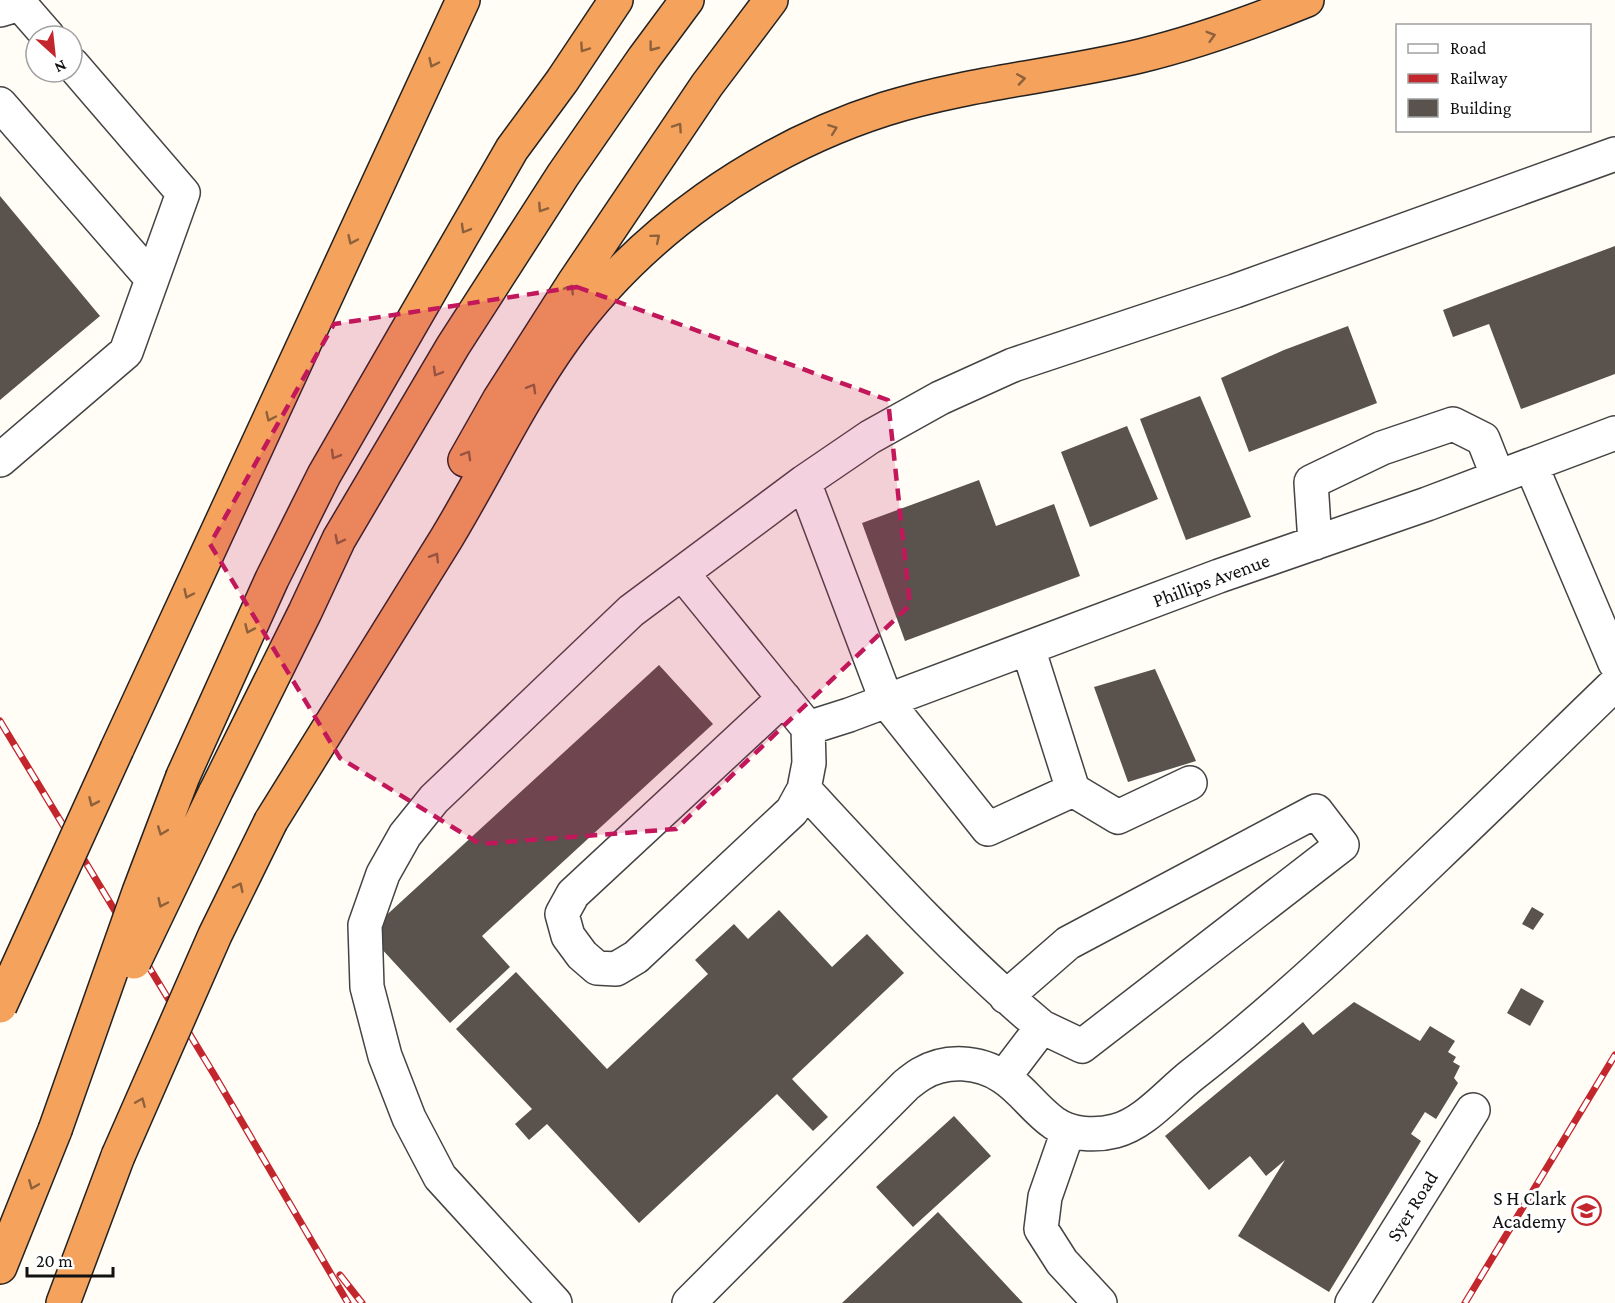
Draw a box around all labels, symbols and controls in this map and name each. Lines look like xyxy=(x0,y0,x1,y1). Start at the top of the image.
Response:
north arrow xyxy=(24,24,84,84)
legend xyxy=(1396,24,1591,132)
one-way arrow xyxy=(1205,31,1216,43)
text: Road xyxy=(1450,38,1487,58)
one-way arrow xyxy=(649,40,660,51)
one-way arrow xyxy=(580,42,591,53)
one-way arrow xyxy=(429,56,441,67)
text: N xyxy=(52,57,69,77)
text: Railway xyxy=(1450,68,1508,88)
one-way arrow xyxy=(1016,73,1026,86)
text: Building xyxy=(1450,98,1512,118)
one-way arrow xyxy=(671,123,683,133)
one-way arrow xyxy=(827,124,838,136)
one-way arrow xyxy=(538,201,549,212)
one-way arrow xyxy=(461,223,473,233)
one-way arrow xyxy=(347,234,359,245)
one-way arrow xyxy=(649,235,660,246)
one-way arrow xyxy=(562,285,574,295)
one-way arrow xyxy=(433,366,445,376)
one-way arrow xyxy=(525,384,536,394)
one-way arrow xyxy=(266,411,278,422)
one-way arrow xyxy=(331,448,343,459)
one-way arrow xyxy=(460,451,472,461)
one-way arrow xyxy=(335,534,346,545)
street label: Phillips Avenue xyxy=(1150,549,1273,612)
one-way arrow xyxy=(427,553,439,563)
one-way arrow xyxy=(184,588,196,599)
one-way arrow xyxy=(244,623,256,634)
one-way arrow xyxy=(88,795,100,806)
one-way arrow xyxy=(157,825,170,836)
one-way arrow xyxy=(231,882,243,893)
one-way arrow xyxy=(158,896,170,907)
one-way arrow xyxy=(134,1098,146,1109)
street label: Syer Road xyxy=(1382,1167,1443,1246)
one-way arrow xyxy=(28,1178,40,1189)
place label: S H Clark Academy xyxy=(1493,1187,1567,1233)
school or university icon: S H Clark Academy xyxy=(1571,1194,1603,1226)
scale bar xyxy=(27,1240,112,1278)
text: 20 m xyxy=(36,1251,73,1271)

